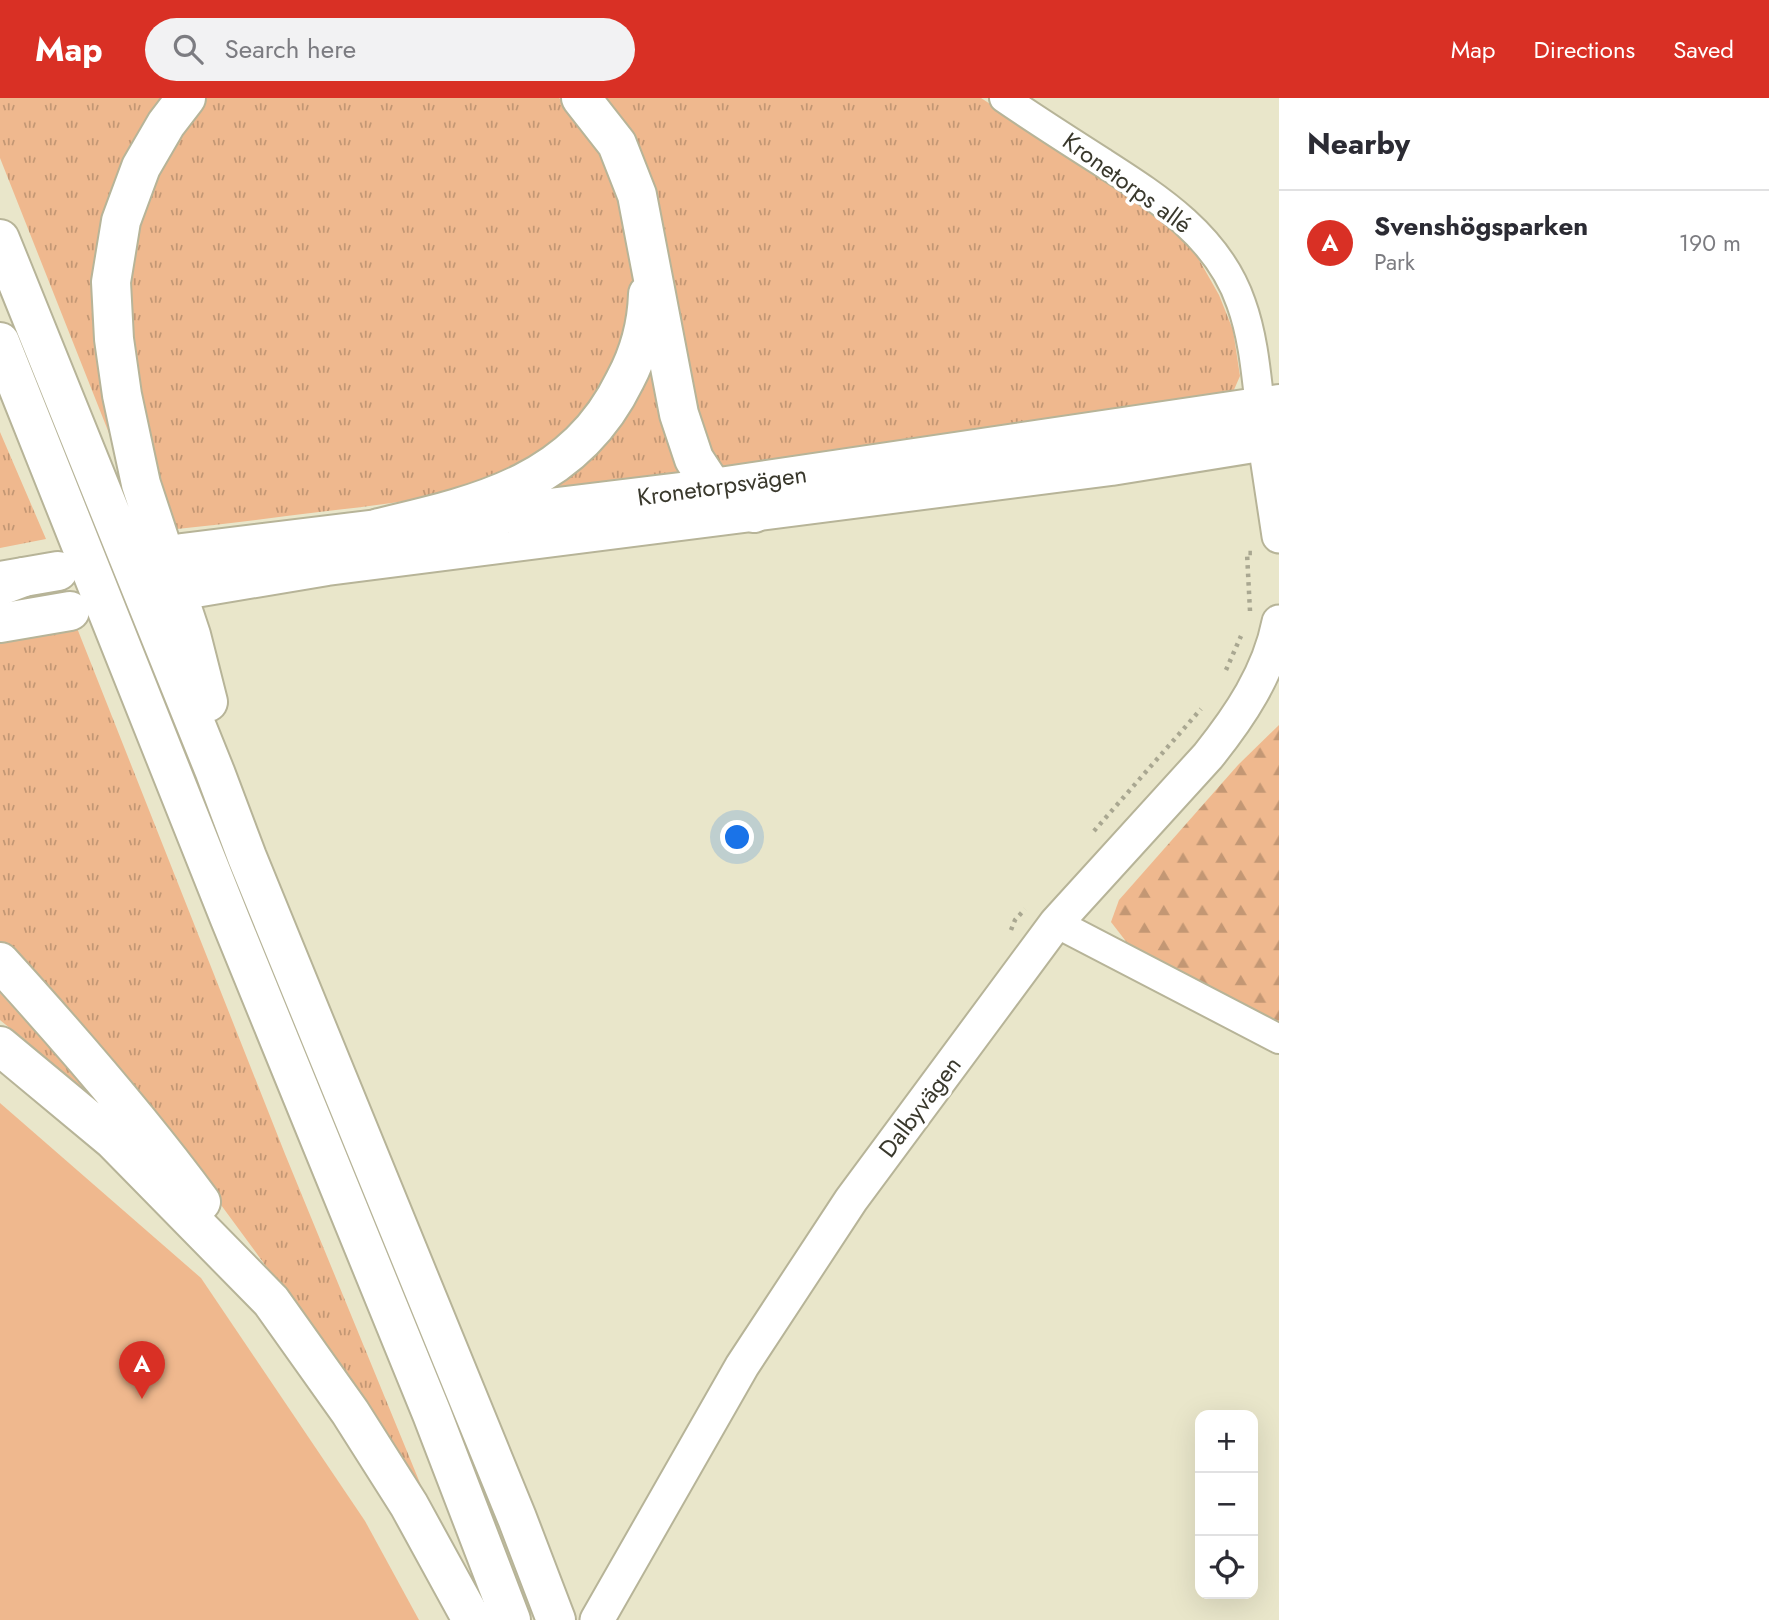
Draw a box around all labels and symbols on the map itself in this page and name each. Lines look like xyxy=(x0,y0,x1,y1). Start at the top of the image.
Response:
street label: Kronetorps allé xyxy=(1055,124,1199,241)
street label: Kronetorpsvägen xyxy=(635,456,809,515)
your location xyxy=(720,820,754,854)
street label: Dalbyvägen xyxy=(870,1049,969,1165)
pin: A xyxy=(119,1341,165,1399)

